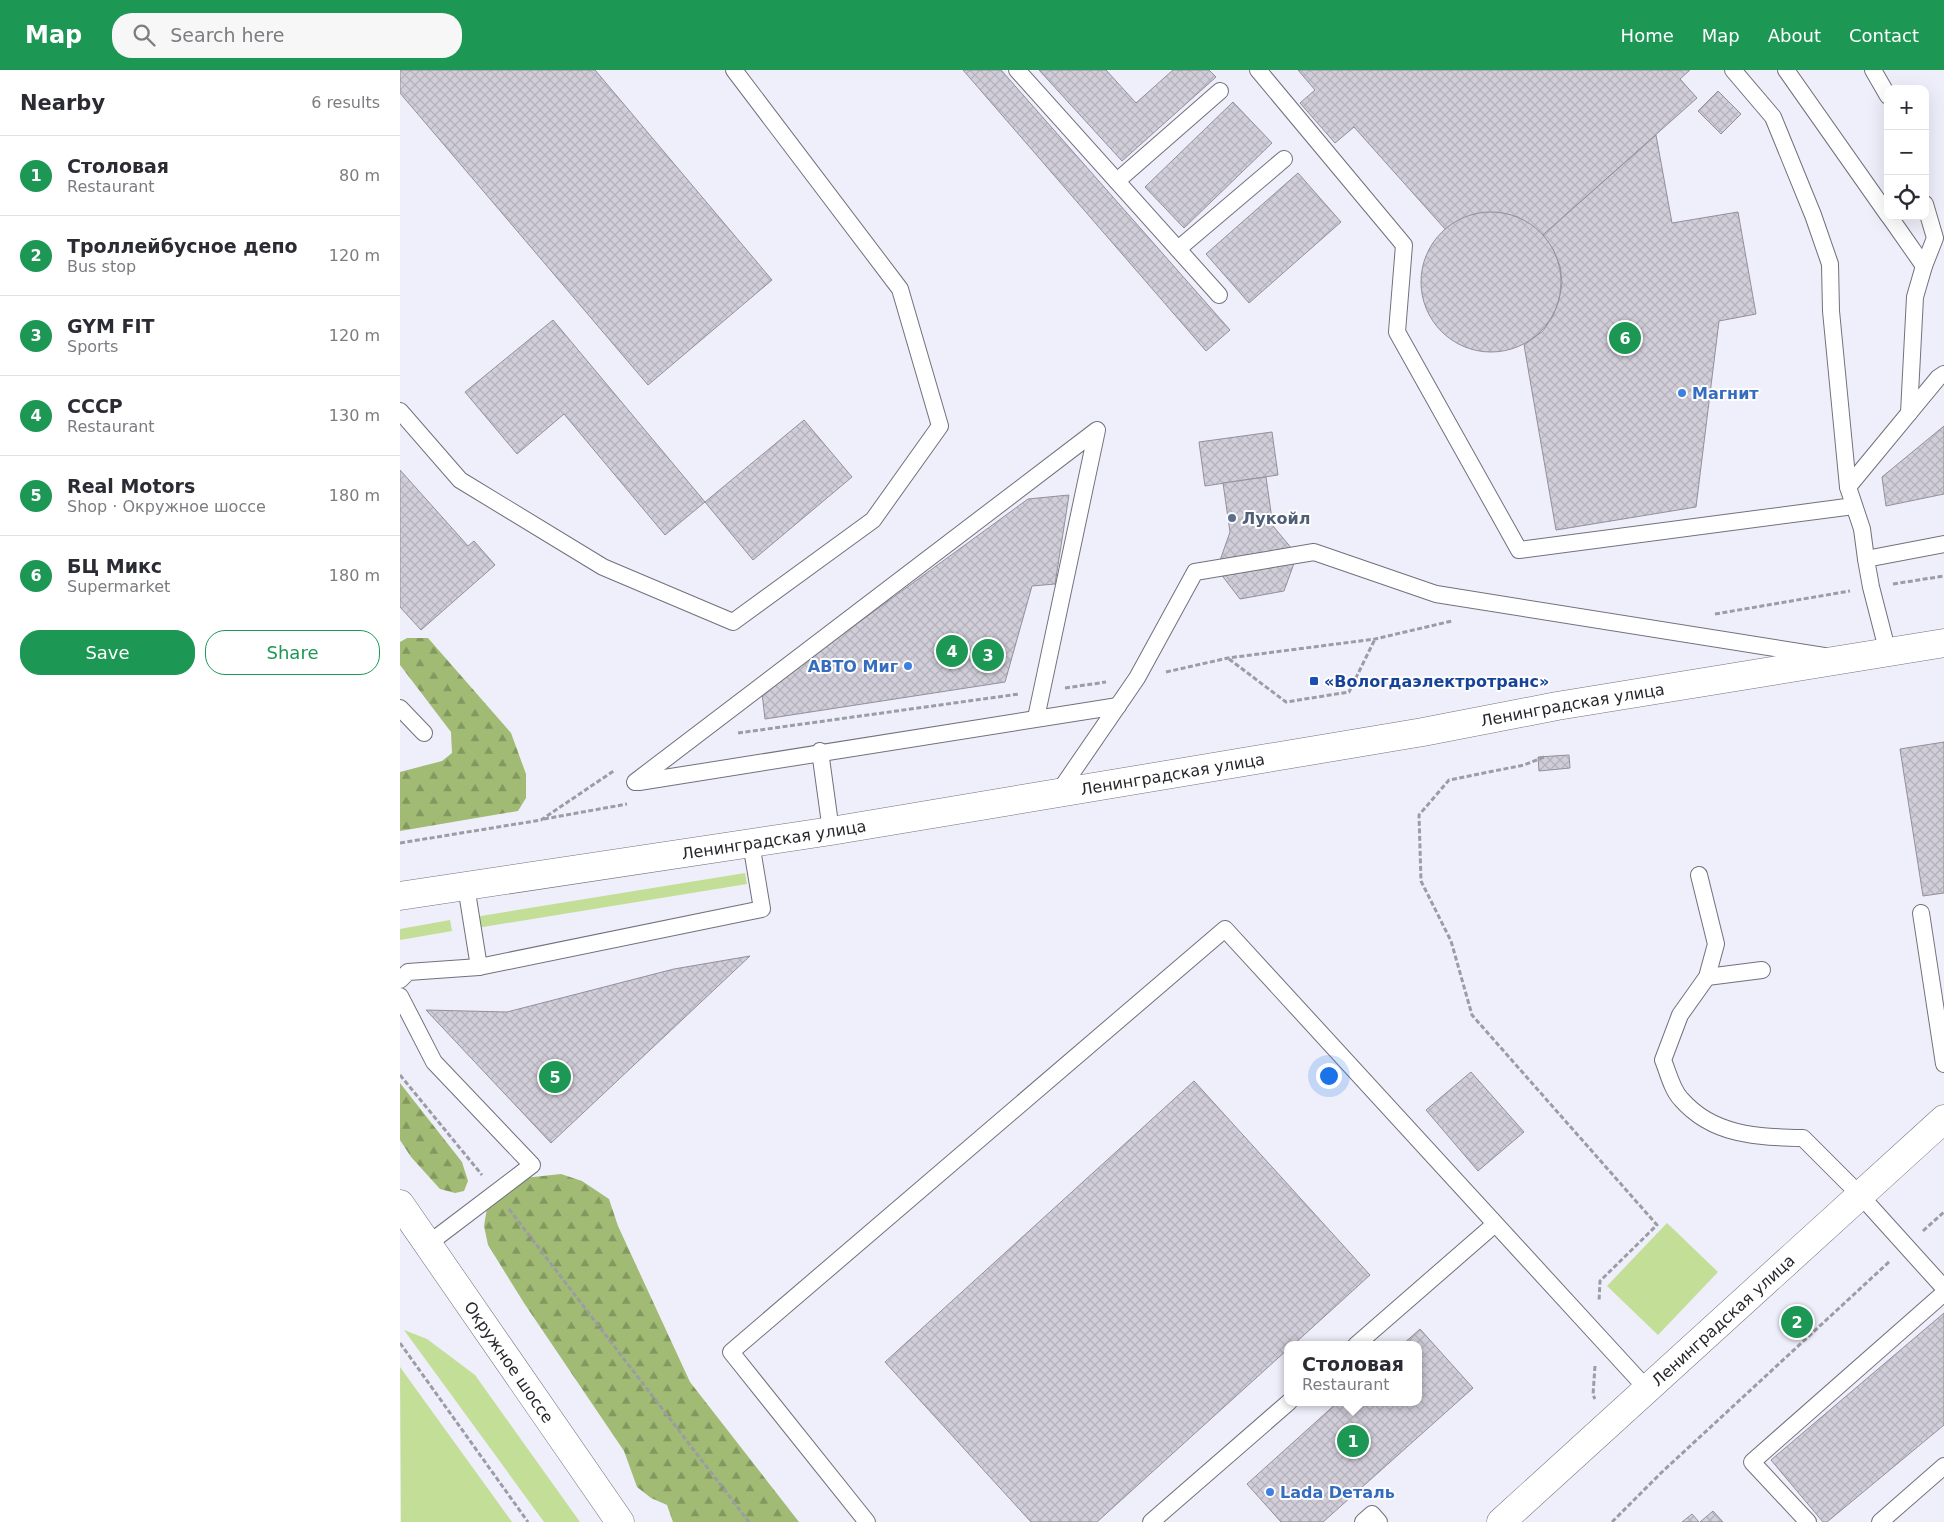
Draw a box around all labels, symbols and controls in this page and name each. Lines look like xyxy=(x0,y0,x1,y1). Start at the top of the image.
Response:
search box xyxy=(112,13,462,58)
text: Map xyxy=(25,21,82,49)
icon: search xyxy=(130,21,158,49)
text: Search here xyxy=(170,24,284,46)
text: Home xyxy=(1621,25,1674,46)
text: Map xyxy=(1702,25,1740,46)
text: About xyxy=(1768,25,1821,46)
text: Contact xyxy=(1849,25,1919,46)
map controls xyxy=(1884,85,1929,220)
button: + xyxy=(1884,85,1929,130)
text: Nearby xyxy=(20,91,105,115)
text: 6 results xyxy=(311,93,380,112)
button: − xyxy=(1884,130,1929,175)
text: Столовая xyxy=(67,155,169,177)
text: 1 xyxy=(30,166,42,185)
text: 80 m xyxy=(339,166,380,185)
button: locate xyxy=(1884,175,1929,220)
text: Restaurant xyxy=(67,177,155,196)
text: Троллейбусное депо xyxy=(67,235,298,257)
text: 2 xyxy=(30,246,42,265)
text: 120 m xyxy=(329,246,380,265)
text: Bus stop xyxy=(67,257,136,276)
text: GYM FIT xyxy=(67,315,154,337)
pin: 6 xyxy=(1609,319,1641,357)
text: 3 xyxy=(30,326,42,345)
text: 120 m xyxy=(329,326,380,345)
text: Sports xyxy=(67,337,118,356)
place label: Магнит xyxy=(1692,384,1759,403)
marker: Магнит xyxy=(1676,387,1688,399)
text: СССР xyxy=(67,395,123,417)
text: 4 xyxy=(30,406,42,425)
text: 130 m xyxy=(329,406,380,425)
text: Restaurant xyxy=(67,417,155,436)
text: Real Motors xyxy=(67,475,195,497)
text: 5 xyxy=(30,486,42,505)
text: 180 m xyxy=(329,486,380,505)
text: Shop · Окружное шоссе xyxy=(67,497,266,516)
place label: Лукойл xyxy=(1242,509,1311,528)
marker: Лукойл xyxy=(1226,512,1238,524)
text: БЦ Микс xyxy=(67,555,162,577)
text: 6 xyxy=(30,566,42,585)
text: 180 m xyxy=(329,566,380,585)
text: Supermarket xyxy=(67,577,170,596)
button: Save xyxy=(20,630,195,675)
button: Share xyxy=(205,630,380,675)
pin: 4 xyxy=(936,632,968,670)
pin: 3 xyxy=(972,636,1004,674)
place label: АВТО Миг xyxy=(808,657,898,676)
marker: АВТО Миг xyxy=(902,660,914,672)
place label: «Вологдаэлектротранс» xyxy=(1324,672,1549,691)
marker: «Вологдаэлектротранс» xyxy=(1308,675,1320,687)
street label: Ленинградская улица xyxy=(1479,679,1666,730)
street label: Ленинградская улица xyxy=(1079,749,1266,799)
street label: Ленинградская улица xyxy=(680,816,867,863)
pin: 5 xyxy=(539,1058,571,1096)
your location xyxy=(1316,1063,1342,1089)
street label: Ленинградская улица xyxy=(1648,1250,1798,1390)
street label: Окружное шоссе xyxy=(461,1298,558,1426)
pin: 2 xyxy=(1781,1303,1813,1341)
popup xyxy=(1284,1341,1422,1406)
text: Столовая xyxy=(1302,1353,1404,1375)
text: Restaurant xyxy=(1302,1375,1390,1394)
pin: 1 xyxy=(1337,1422,1369,1460)
place label: Lada Dеталь xyxy=(1280,1483,1395,1502)
marker: Lada Dеталь xyxy=(1264,1486,1276,1498)

